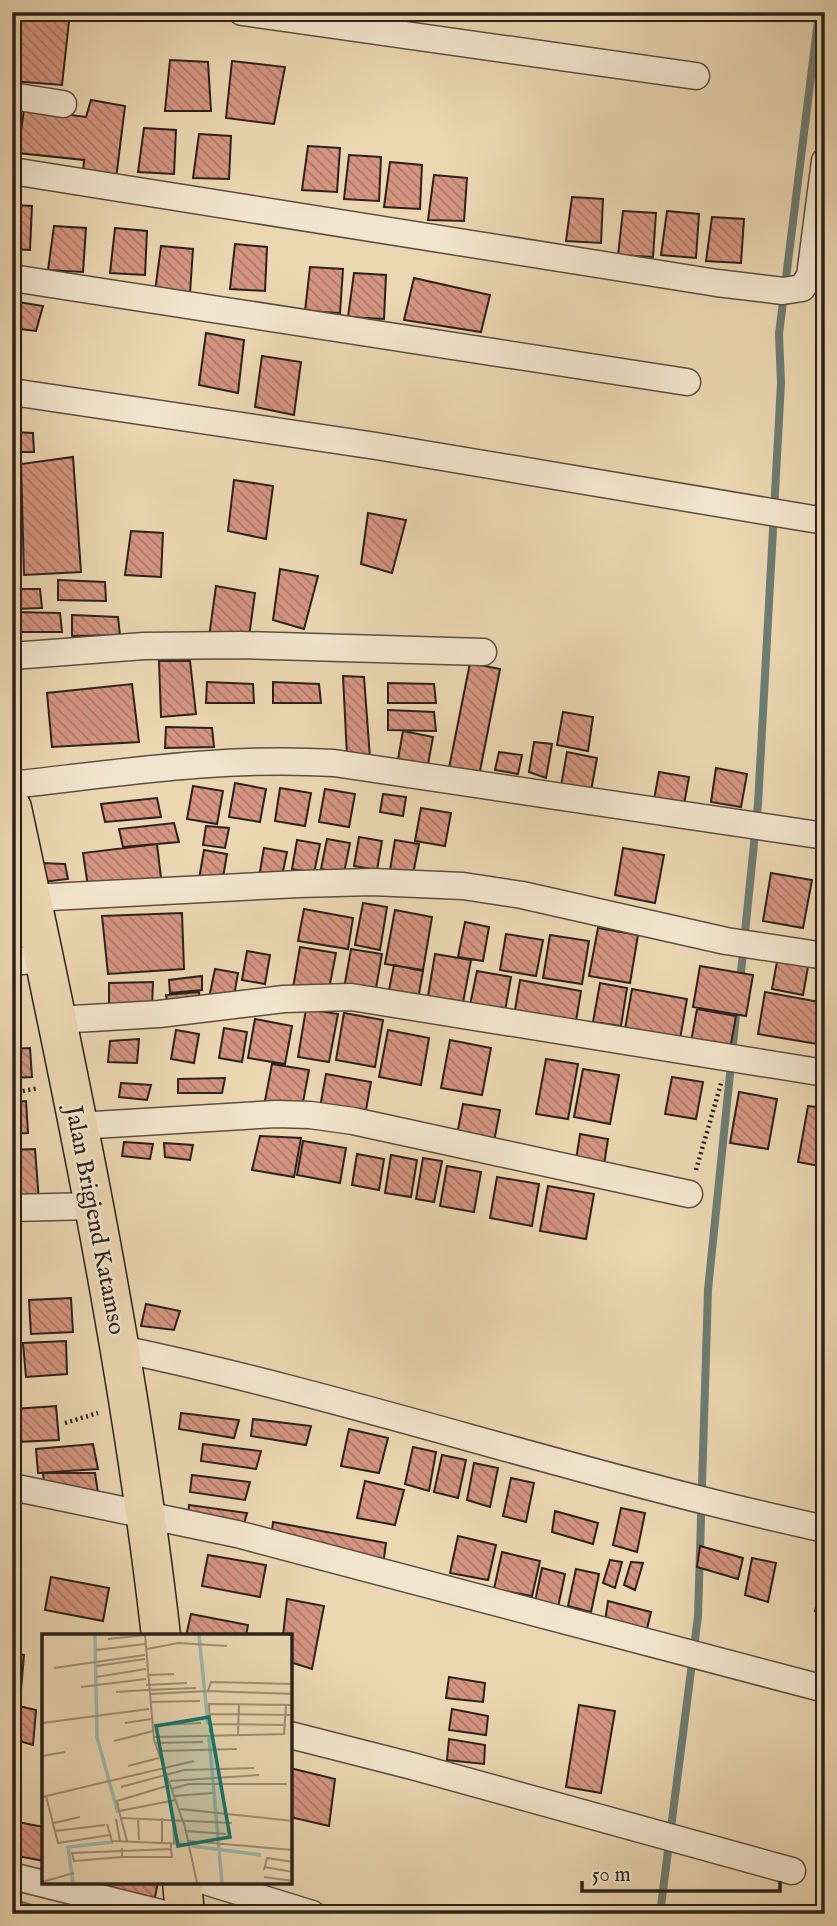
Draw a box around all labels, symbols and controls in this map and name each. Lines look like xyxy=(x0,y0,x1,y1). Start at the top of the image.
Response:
street label: Jalan Brigjend Katamso xyxy=(57,1100,132,1337)
inset map xyxy=(42,1634,292,1884)
scale bar xyxy=(582,1849,779,1893)
text: 50 m xyxy=(592,1862,631,1889)

